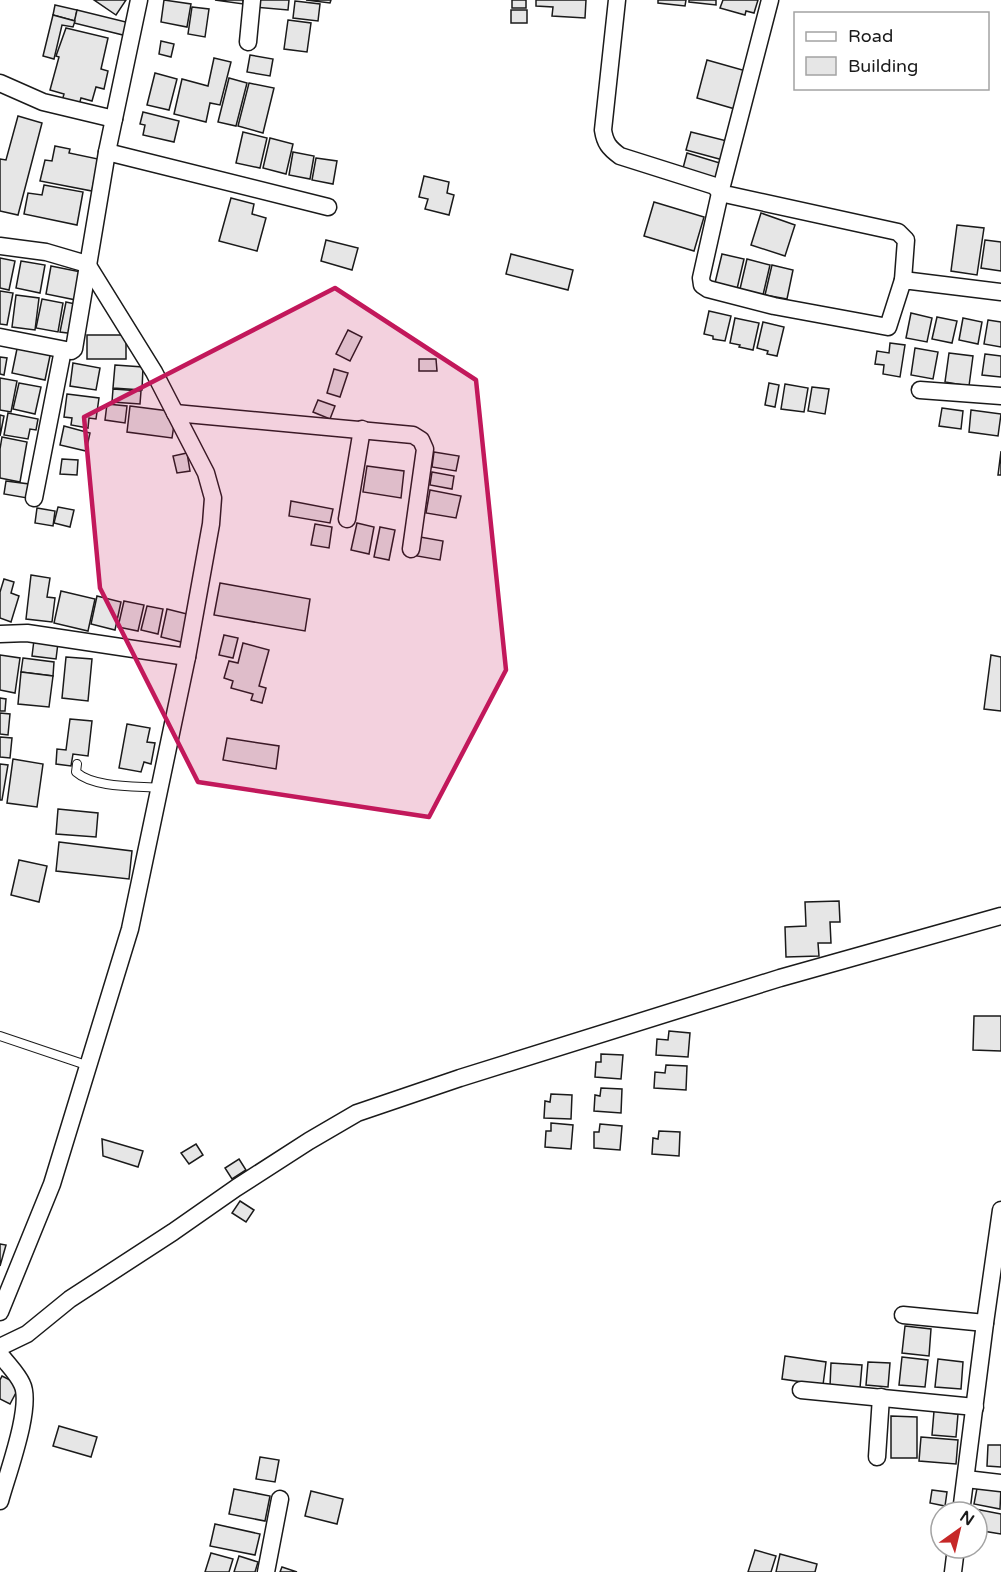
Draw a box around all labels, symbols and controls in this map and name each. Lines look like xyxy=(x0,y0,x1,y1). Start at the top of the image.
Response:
legend xyxy=(794,12,989,90)
text: Road xyxy=(848,25,893,47)
text: Building xyxy=(848,55,918,77)
north arrow xyxy=(929,1500,989,1560)
text: N xyxy=(956,1507,978,1530)

